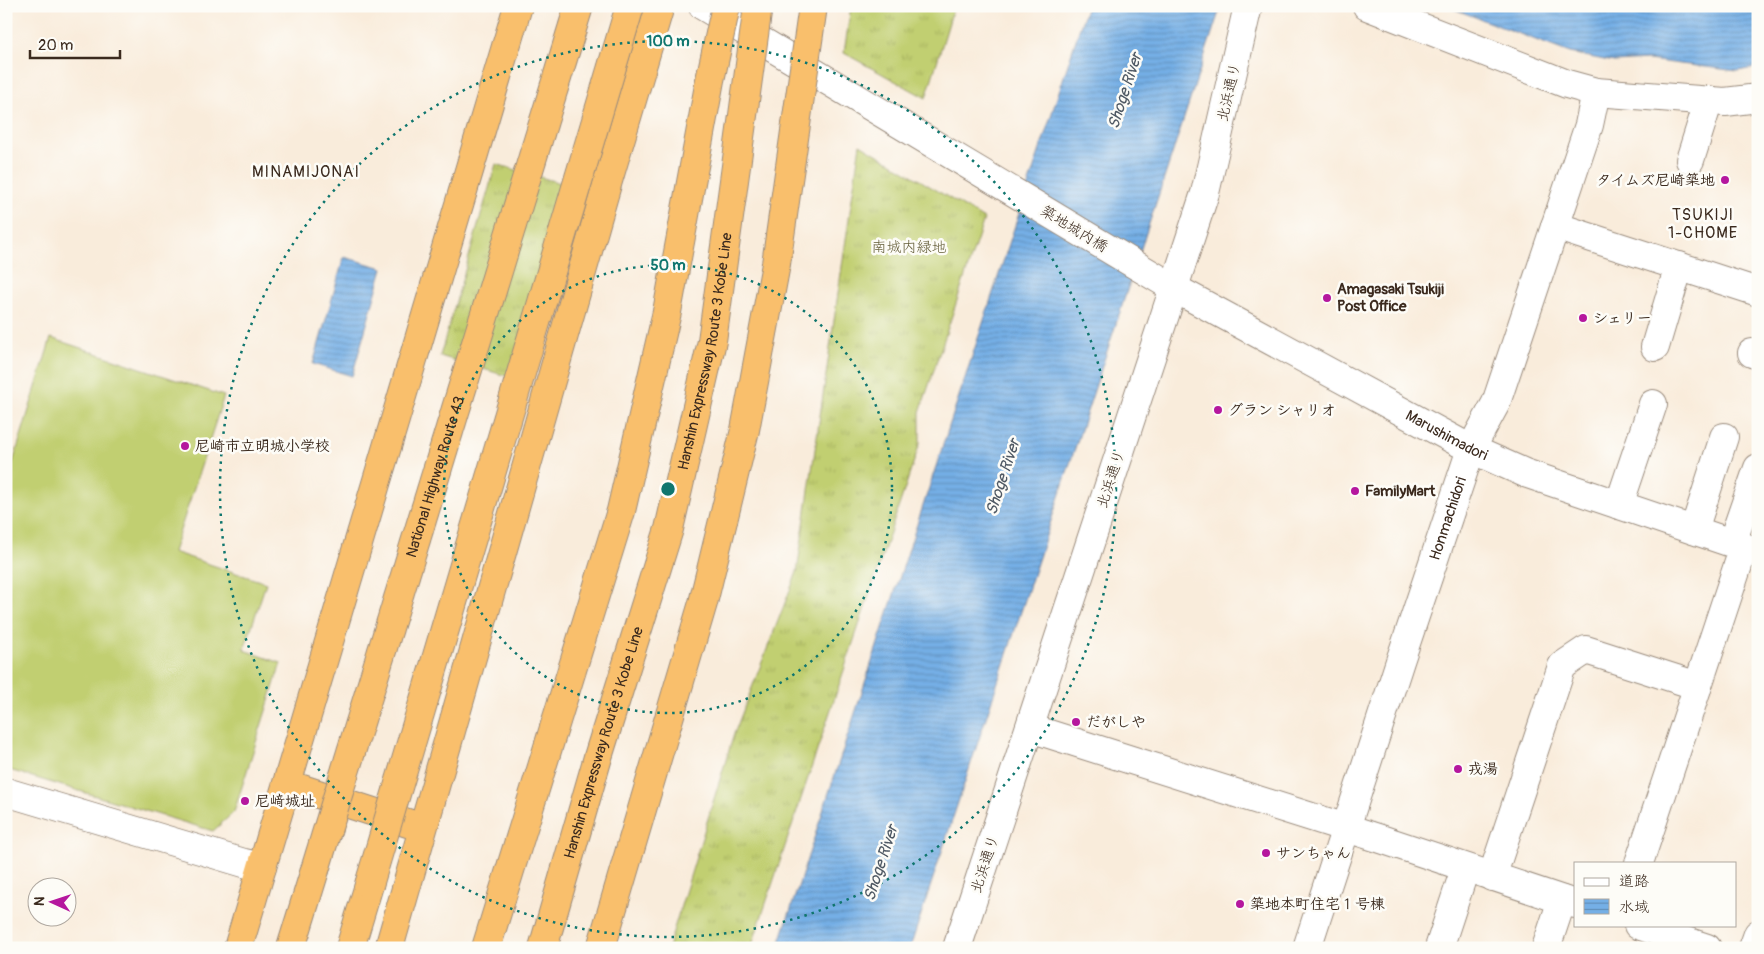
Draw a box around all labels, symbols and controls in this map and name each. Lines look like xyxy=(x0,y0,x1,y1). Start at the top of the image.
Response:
scale bar xyxy=(30,28,120,60)
text: 100 m xyxy=(647,32,689,51)
text: 20 m xyxy=(38,36,73,55)
water label: Shoge River xyxy=(1103,49,1147,131)
street label: 北浜通り xyxy=(1213,61,1245,123)
district label: MINAMIJONAI xyxy=(252,162,360,182)
place label: タイムズ尼崎築地 xyxy=(1596,171,1715,190)
marker: タイムズ尼崎築地 xyxy=(1719,174,1731,186)
street label: 築地城内橋 xyxy=(1037,202,1111,256)
district label: TSUKIJI 1-CHOME xyxy=(1668,205,1738,243)
street label: Hanshin Expressway Route 3 Kobe Line xyxy=(673,231,736,472)
park label: 南城内緑地 xyxy=(871,238,947,257)
text: 50 m xyxy=(651,256,685,275)
place label: Amagasaki Tsukiji Post Office xyxy=(1337,280,1444,316)
marker: Amagasaki Tsukiji Post Office xyxy=(1321,292,1333,304)
place label: シェリー xyxy=(1593,309,1652,328)
marker: シェリー xyxy=(1577,312,1589,324)
street label: National Highway Route 43 xyxy=(402,394,469,560)
place label: グラン シャリオ xyxy=(1228,401,1336,420)
marker: グラン シャリオ xyxy=(1212,404,1224,416)
street label: Marushimadori xyxy=(1402,406,1491,465)
water label: Shoge River xyxy=(981,435,1025,517)
place label: 尼崎市立明城小学校 xyxy=(195,437,330,456)
marker: 尼崎市立明城小学校 xyxy=(179,440,191,452)
street label: 北浜通り xyxy=(1093,448,1129,510)
street label: Honmachidori xyxy=(1425,474,1471,563)
centre of rings xyxy=(659,480,677,498)
place label: FamilyMart xyxy=(1365,482,1436,501)
marker: FamilyMart xyxy=(1349,485,1361,497)
street label: Hanshin Expressway Route 3 Kobe Line xyxy=(560,624,648,861)
place label: だがしや xyxy=(1086,713,1146,732)
marker: だがしや xyxy=(1070,716,1082,728)
place label: 戎湯 xyxy=(1468,760,1498,779)
marker: 戎湯 xyxy=(1452,763,1464,775)
place label: 尼﨑城址 xyxy=(255,792,315,811)
marker: 尼﨑城址 xyxy=(239,795,251,807)
water label: Shoge River xyxy=(859,821,903,903)
street label: 北浜通り xyxy=(967,833,1003,895)
place label: サンちゃん xyxy=(1276,844,1351,863)
marker: サンちゃん xyxy=(1260,847,1272,859)
legend xyxy=(1574,862,1736,926)
text: 道路 xyxy=(1619,872,1649,891)
north arrow xyxy=(28,876,78,926)
place label: 築地本町住宅１号棟 xyxy=(1250,895,1385,914)
text: N xyxy=(31,896,48,907)
marker: 築地本町住宅１号棟 xyxy=(1234,898,1246,910)
text: 水域 xyxy=(1619,898,1649,917)

